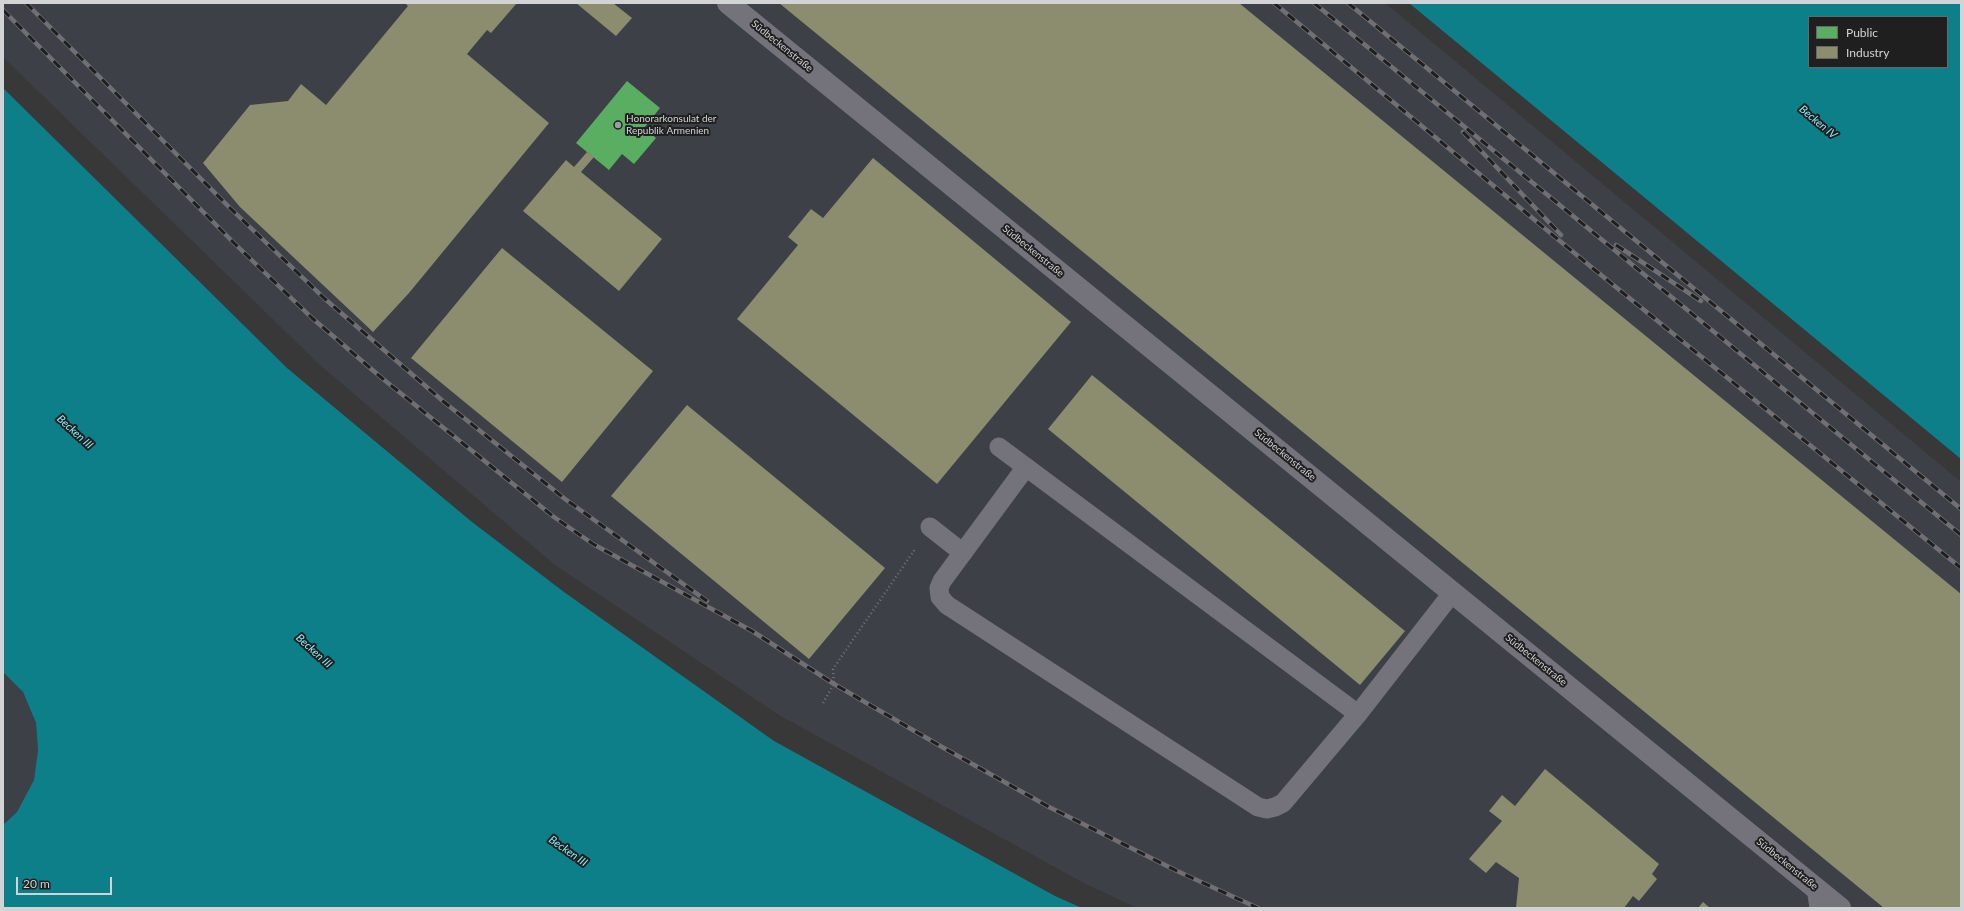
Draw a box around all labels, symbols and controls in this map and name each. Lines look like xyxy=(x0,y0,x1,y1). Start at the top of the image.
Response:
legend xyxy=(1808,16,1948,68)
street label: Südbeckenstraße xyxy=(749,18,815,74)
text: Public xyxy=(1846,25,1878,40)
text: Industry xyxy=(1846,45,1889,60)
water label: Becken IV xyxy=(1796,102,1840,142)
place label: Honorarkonsulat der Republik Armenien xyxy=(626,113,716,136)
marker: Honorarkonsulat der Republik Armenien xyxy=(613,120,623,130)
street label: Südbeckenstraße xyxy=(1000,223,1066,279)
water label: Becken III xyxy=(54,412,96,452)
street label: Südbeckenstraße xyxy=(1252,427,1318,483)
water label: Becken III xyxy=(293,631,335,671)
street label: Südbeckenstraße xyxy=(1503,632,1569,688)
water label: Becken III xyxy=(546,833,590,869)
street label: Südbeckenstraße xyxy=(1754,836,1820,892)
scale bar xyxy=(18,869,114,895)
text: 20 m xyxy=(23,876,50,891)

